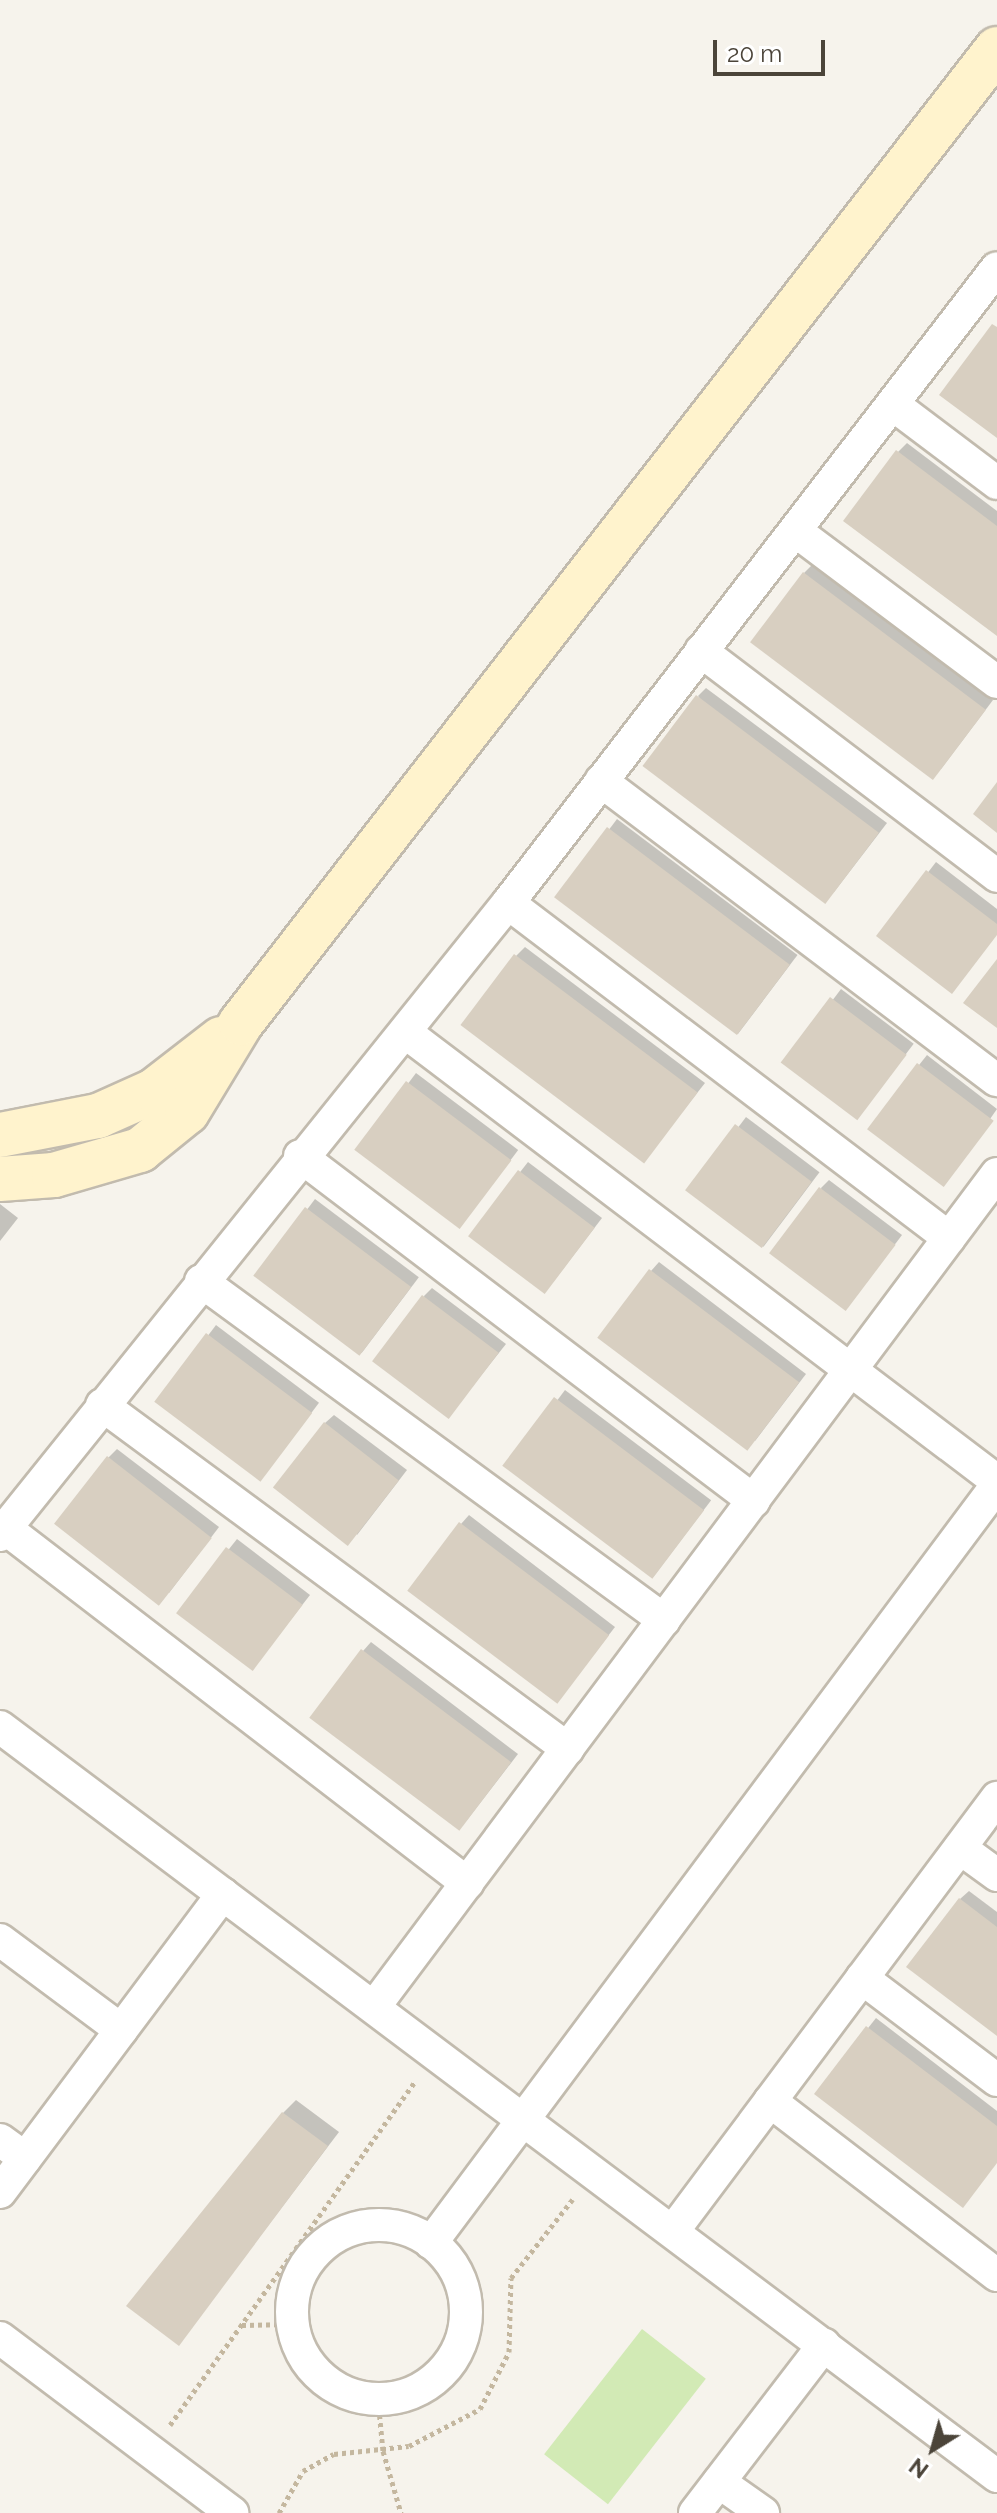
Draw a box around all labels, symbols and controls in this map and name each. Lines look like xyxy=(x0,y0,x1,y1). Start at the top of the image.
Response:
scale bar xyxy=(717,24,829,74)
text: 20 m xyxy=(727,39,782,68)
north arrow xyxy=(893,2409,973,2489)
text: N xyxy=(904,2453,933,2484)

